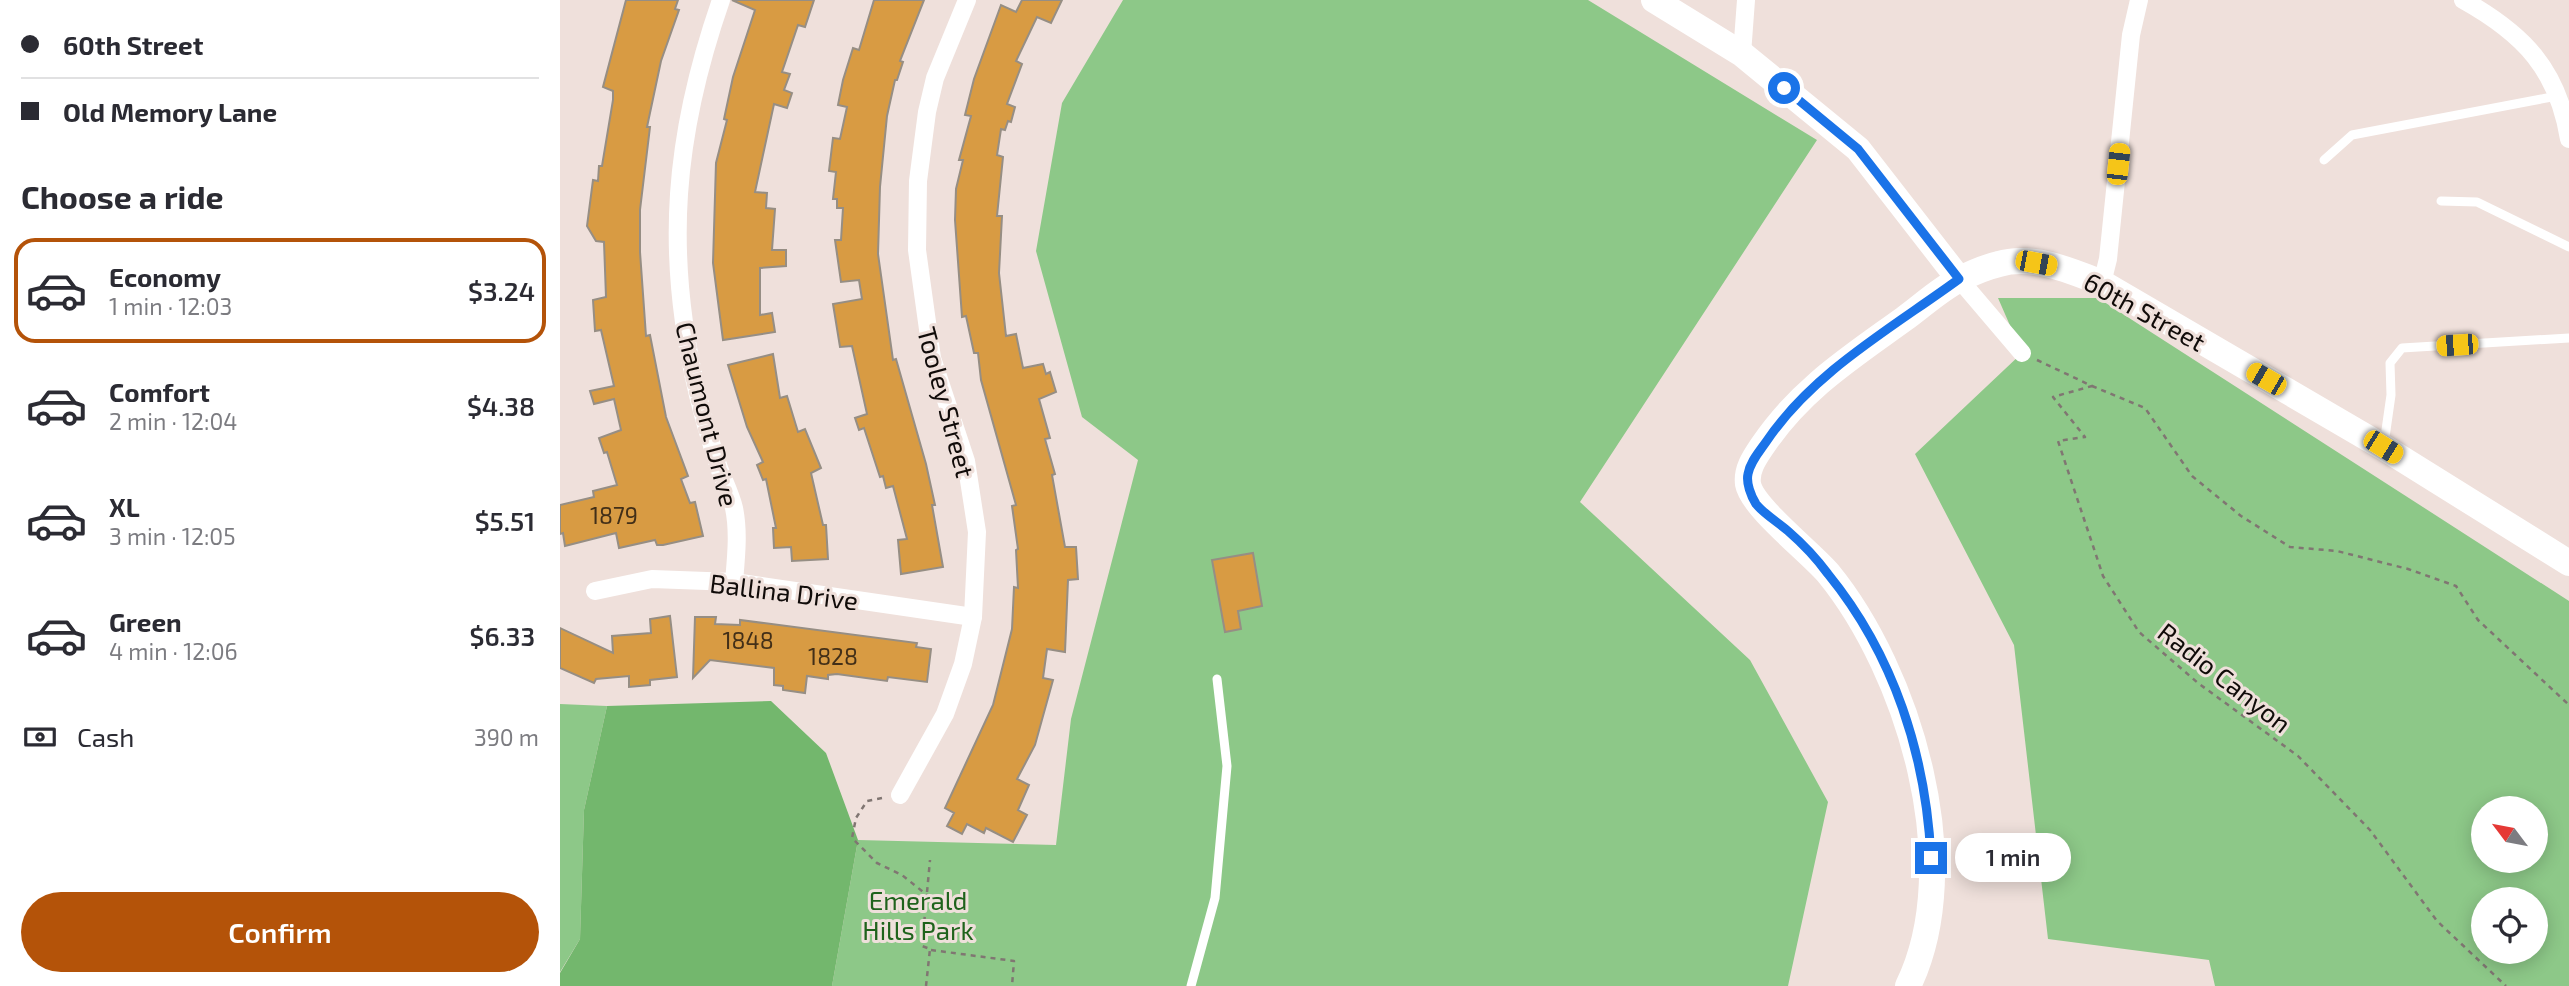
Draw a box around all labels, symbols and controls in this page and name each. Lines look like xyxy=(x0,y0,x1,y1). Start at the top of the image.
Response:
text: 60th Street xyxy=(63,29,203,60)
route start xyxy=(1768,72,1800,104)
text: Old Memory Lane xyxy=(63,96,277,127)
car xyxy=(2106,142,2131,186)
text: Choose a ride xyxy=(21,177,224,215)
car xyxy=(2014,249,2059,277)
icon: car xyxy=(25,259,88,322)
text: Economy xyxy=(109,261,221,292)
street label: 60th Street xyxy=(2079,265,2211,357)
text: $3.24 xyxy=(468,275,535,306)
text: 1 min · 12:03 xyxy=(109,292,232,320)
street label: Chaumont Drive xyxy=(670,319,746,509)
street label: Tooley Street xyxy=(912,323,982,481)
car xyxy=(2436,333,2479,357)
car xyxy=(2243,359,2290,399)
icon: car xyxy=(25,374,88,437)
text: Comfort xyxy=(109,376,210,407)
text: $4.38 xyxy=(467,390,535,421)
text: 2 min · 12:04 xyxy=(109,407,237,435)
car xyxy=(2360,427,2407,467)
icon: car xyxy=(25,489,88,552)
text: XL xyxy=(109,491,140,522)
house number: 1879 xyxy=(590,501,638,529)
text: $5.51 xyxy=(475,505,535,536)
text: 3 min · 12:05 xyxy=(109,522,236,550)
street label: Ballina Drive xyxy=(708,567,860,615)
icon: car xyxy=(25,604,88,667)
text: Green xyxy=(109,606,182,637)
street label: Radio Canyon xyxy=(2152,616,2298,738)
text: $6.33 xyxy=(470,620,535,651)
house number: 1848 xyxy=(722,626,774,654)
text: 4 min · 12:06 xyxy=(109,637,238,665)
house number: 1828 xyxy=(808,642,858,670)
icon: cash xyxy=(21,718,59,756)
text: Cash xyxy=(77,721,134,752)
text: 390 m xyxy=(474,723,539,751)
north arrow xyxy=(2471,796,2548,873)
map controls xyxy=(2471,796,2548,964)
callout: 1 min xyxy=(1956,834,2071,882)
route end xyxy=(1915,842,1947,874)
text: 1 min xyxy=(1986,843,2040,871)
park label: Emerald Hills Park xyxy=(862,884,974,945)
button: locate xyxy=(2471,887,2548,964)
button: Confirm xyxy=(21,892,539,972)

